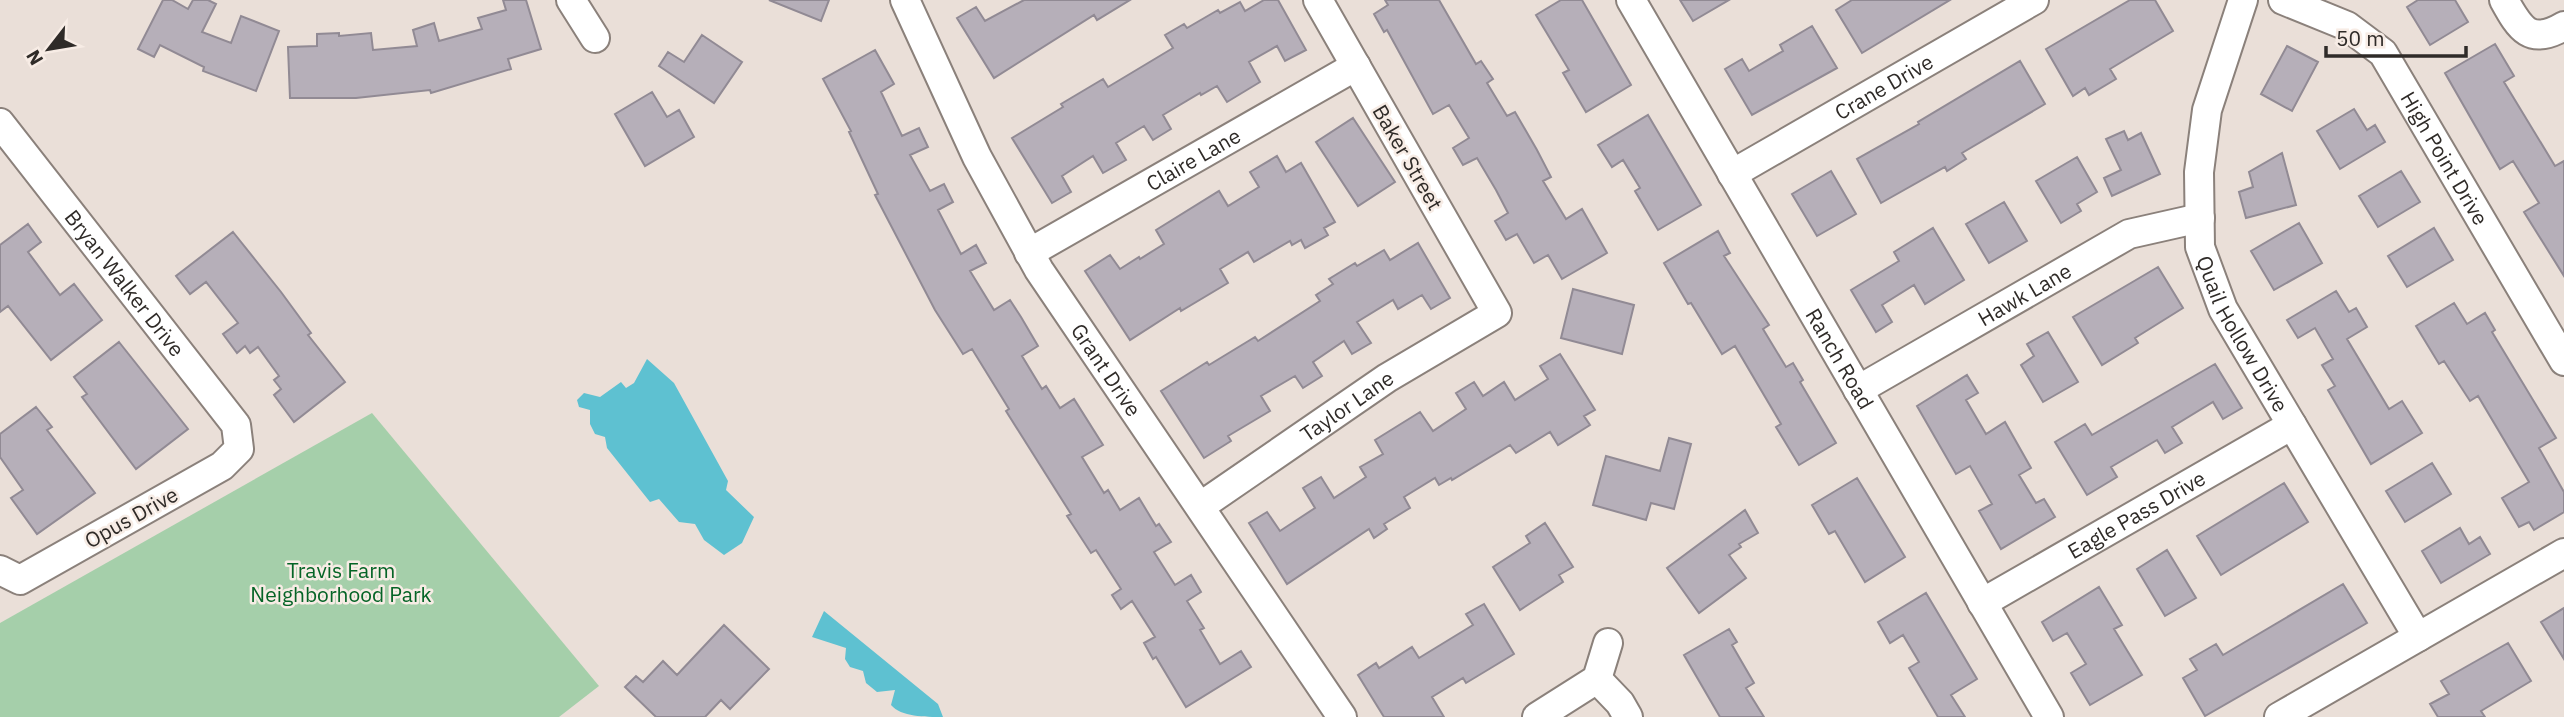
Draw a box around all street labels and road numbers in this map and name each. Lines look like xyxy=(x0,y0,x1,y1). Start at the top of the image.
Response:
street label: Crane Drive xyxy=(1829,47,1938,126)
street label: High Point Drive xyxy=(2395,86,2495,230)
street label: Baker Street xyxy=(1367,99,1449,215)
street label: Claire Lane xyxy=(1141,121,1245,197)
street label: Bryan Walker Drive xyxy=(59,204,191,362)
street label: Quail Hollow Drive xyxy=(2190,252,2295,417)
street label: Hawk Lane xyxy=(1973,256,2076,332)
street label: Ranch Road xyxy=(1800,303,1880,414)
street label: Grant Drive xyxy=(1065,318,1148,422)
street label: Taylor Lane xyxy=(1295,364,1399,448)
street label: Eagle Pass Drive xyxy=(2062,464,2210,565)
street label: Opus Drive xyxy=(79,480,183,554)

